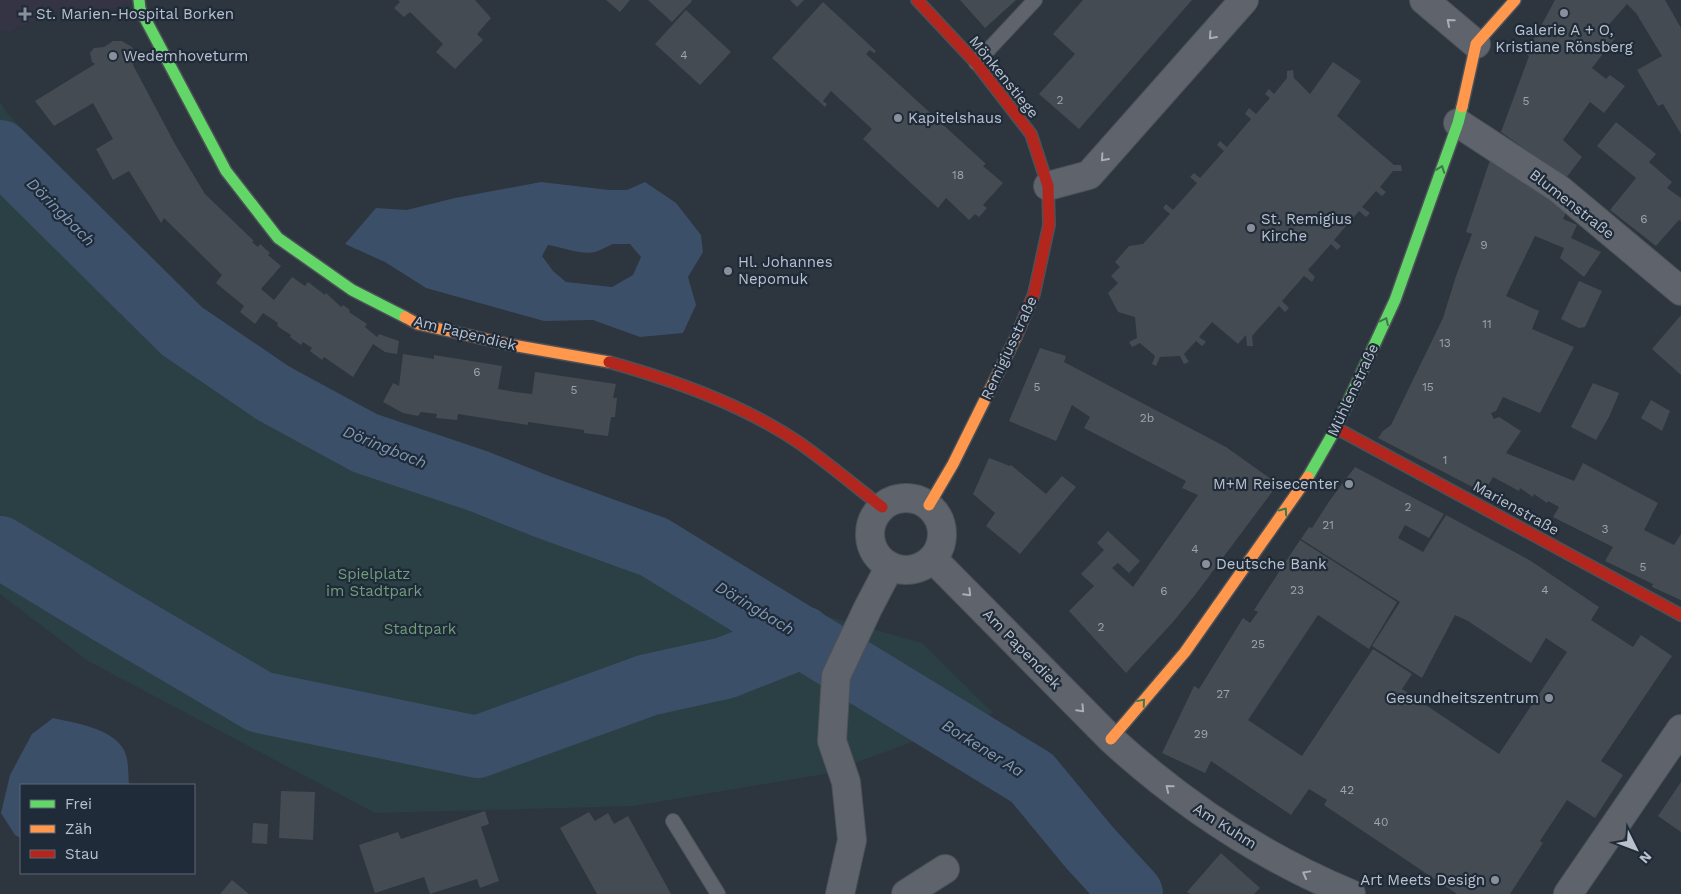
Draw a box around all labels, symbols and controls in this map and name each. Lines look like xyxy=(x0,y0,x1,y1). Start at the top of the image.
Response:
place label: St. Marien-Hospital Borken xyxy=(36,5,234,23)
marker: St. Marien-Hospital Borken xyxy=(18,7,32,21)
marker: Galerie A + O, Kristiane Rönsberg xyxy=(1558,7,1570,19)
one-way arrow xyxy=(1447,19,1456,28)
place label: Galerie A + O, Kristiane Rönsberg xyxy=(1495,21,1633,56)
one-way arrow xyxy=(1209,31,1218,40)
street label: Mönkenstiege xyxy=(965,32,1043,122)
place label: Wedemhoveturm xyxy=(123,47,248,65)
house number: 4 xyxy=(680,48,688,62)
marker: Wedemhoveturm xyxy=(107,50,119,62)
house number: 2 xyxy=(1057,93,1064,107)
house number: 5 xyxy=(1523,94,1530,108)
place label: Kapitelshaus xyxy=(908,109,1002,127)
marker: Kapitelshaus xyxy=(892,112,904,124)
one-way arrow xyxy=(1101,152,1110,161)
one-way arrow xyxy=(1435,165,1445,174)
street label: Blumenstraße xyxy=(1526,165,1618,243)
house number: 18 xyxy=(952,168,964,182)
water label: Döringbach xyxy=(23,174,99,250)
place label: St. Remigius Kirche xyxy=(1261,210,1352,245)
house number: 6 xyxy=(1640,212,1648,226)
marker: St. Remigius Kirche xyxy=(1245,222,1257,234)
house number: 9 xyxy=(1480,238,1488,252)
place label: Hl. Johannes Nepomuk xyxy=(738,253,833,288)
marker: Hl. Johannes Nepomuk xyxy=(722,265,734,277)
street label: Remigiusstraße xyxy=(977,293,1041,403)
street label: Am Papendiek xyxy=(412,312,519,355)
one-way arrow xyxy=(1379,317,1389,326)
house number: 11 xyxy=(1482,317,1492,331)
house number: 13 xyxy=(1439,336,1451,350)
street label: Mühlenstraße xyxy=(1324,341,1382,439)
house number: 6 xyxy=(473,365,481,379)
house number: 5 xyxy=(1034,380,1041,394)
house number: 15 xyxy=(1422,380,1434,394)
house number: 5 xyxy=(571,383,578,397)
house number: 2b xyxy=(1140,411,1154,425)
water label: Döringbach xyxy=(340,422,430,472)
house number: 1 xyxy=(1443,453,1447,467)
place label: M+M Reisecenter xyxy=(1213,475,1339,493)
street label: Marienstraße xyxy=(1470,477,1562,539)
marker: M+M Reisecenter xyxy=(1343,478,1355,490)
house number: 2 xyxy=(1405,500,1412,514)
one-way arrow xyxy=(1278,507,1287,516)
house number: 21 xyxy=(1322,518,1334,532)
house number: 3 xyxy=(1602,522,1609,536)
house number: 4 xyxy=(1191,542,1199,556)
place label: Deutsche Bank xyxy=(1216,555,1327,573)
marker: Deutsche Bank xyxy=(1200,558,1212,570)
house number: 5 xyxy=(1640,560,1647,574)
park label: Spielplatz im Stadtpark xyxy=(326,565,422,600)
water label: Döringbach xyxy=(712,577,798,639)
house number: 23 xyxy=(1290,583,1304,597)
house number: 4 xyxy=(1541,583,1549,597)
house number: 6 xyxy=(1160,584,1168,598)
one-way arrow xyxy=(962,587,971,596)
street label: Am Papendiek xyxy=(979,605,1065,693)
park label: Stadtpark xyxy=(384,620,457,638)
house number: 2 xyxy=(1098,620,1105,634)
house number: 25 xyxy=(1251,637,1265,651)
house number: 27 xyxy=(1216,687,1230,701)
place label: Gesundheitszentrum xyxy=(1386,689,1539,707)
marker: Gesundheitszentrum xyxy=(1543,692,1555,704)
one-way arrow xyxy=(1137,699,1145,708)
one-way arrow xyxy=(1075,703,1084,712)
water label: Borkener Aa xyxy=(939,715,1028,781)
house number: 29 xyxy=(1194,727,1208,741)
house number: 42 xyxy=(1340,783,1354,797)
legend xyxy=(20,784,195,874)
one-way arrow xyxy=(1165,785,1175,794)
text: Frei xyxy=(65,795,92,813)
street label: Am Kuhm xyxy=(1190,799,1260,853)
house number: 40 xyxy=(1374,815,1388,829)
text: Zäh xyxy=(65,820,92,838)
north arrow xyxy=(1611,824,1661,874)
text: Stau xyxy=(65,845,99,863)
text: N xyxy=(1636,848,1655,867)
one-way arrow xyxy=(1303,870,1312,880)
place label: Art Meets Design xyxy=(1360,871,1485,889)
marker: Art Meets Design xyxy=(1489,874,1501,886)

